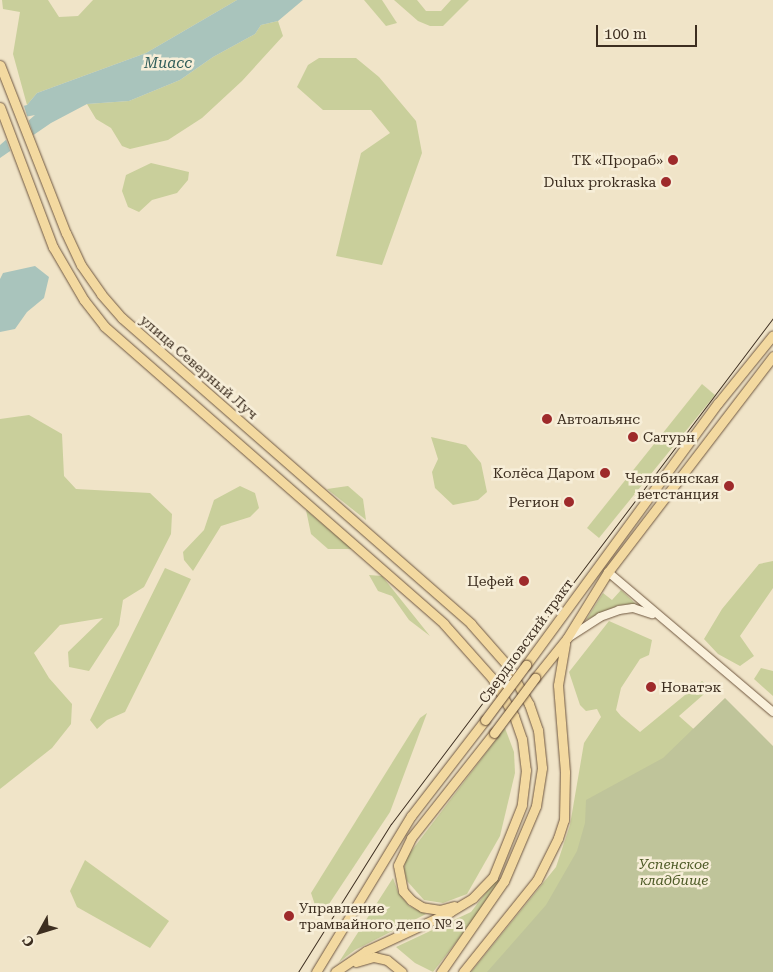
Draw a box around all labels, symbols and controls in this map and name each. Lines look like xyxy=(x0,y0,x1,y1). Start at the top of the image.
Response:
scale bar xyxy=(598,15,699,47)
text: 100 m xyxy=(604,25,647,43)
water label: Миасс xyxy=(144,55,192,73)
place label: ТК «Прораб» xyxy=(572,152,663,168)
marker: ТК «Прораб» xyxy=(667,154,679,166)
place label: Dulux prokraska xyxy=(544,174,656,190)
marker: Dulux prokraska xyxy=(660,176,672,188)
street label: улица Северный Луч xyxy=(137,311,261,423)
place label: Автоальянс xyxy=(557,411,640,427)
marker: Автоальянс xyxy=(541,413,553,425)
place label: Сатурн xyxy=(643,429,695,445)
marker: Сатурн xyxy=(627,431,639,443)
place label: Колёса Даром xyxy=(493,465,595,481)
marker: Колёса Даром xyxy=(599,467,611,479)
place label: Челябинская ветстанция xyxy=(625,470,719,502)
marker: Челябинская ветстанция xyxy=(723,480,735,492)
place label: Регион xyxy=(508,494,559,510)
marker: Регион xyxy=(563,496,575,508)
place label: Цефей xyxy=(467,573,514,589)
marker: Цефей xyxy=(518,575,530,587)
street label: Свердловский тракт xyxy=(475,576,577,706)
place label: Новатэк xyxy=(661,679,721,695)
marker: Новатэк xyxy=(645,681,657,693)
park label: Успенское кладбище xyxy=(639,856,709,889)
place label: Управление трамвайного депо № 2 xyxy=(299,900,463,932)
north arrow xyxy=(15,907,65,957)
marker: Управление трамвайного депо № 2 xyxy=(283,910,295,922)
text: С xyxy=(19,933,38,950)

